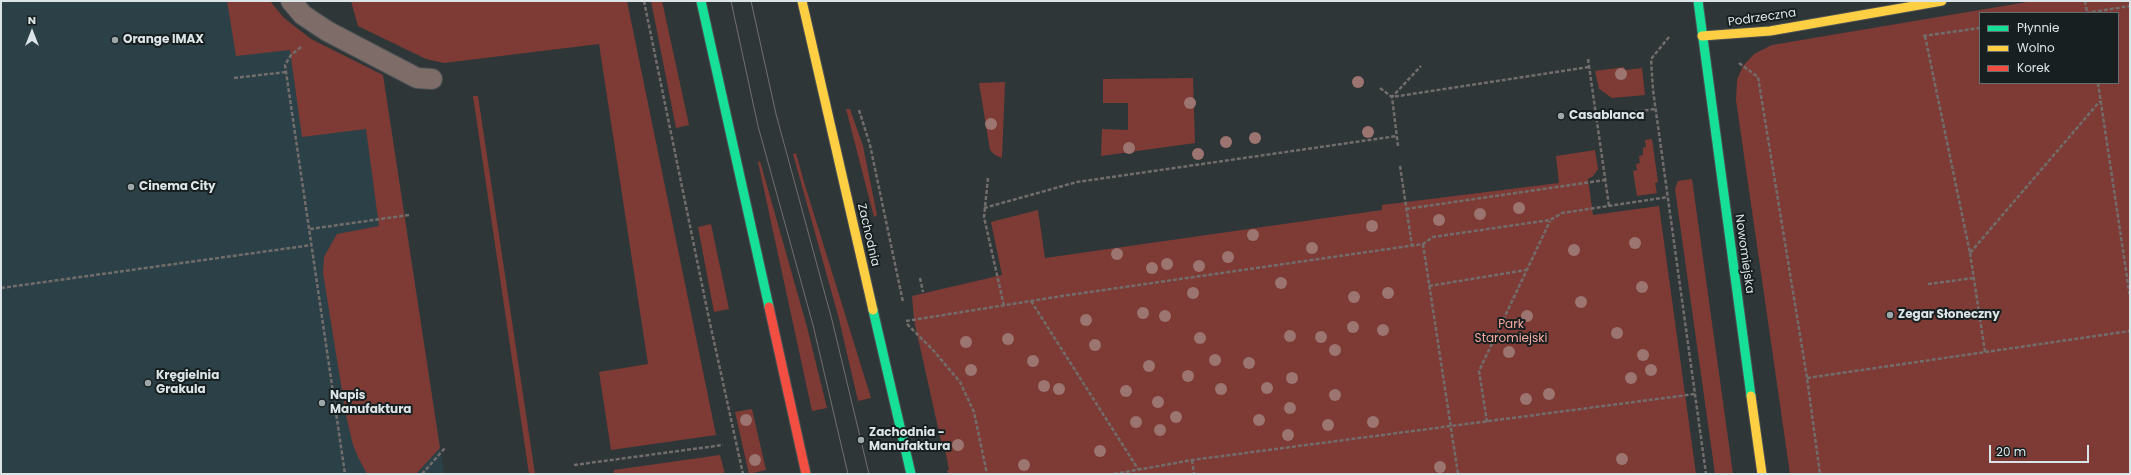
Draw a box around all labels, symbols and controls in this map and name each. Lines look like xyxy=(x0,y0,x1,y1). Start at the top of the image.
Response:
street label: Podrzeczna xyxy=(1727,6,1797,30)
north arrow xyxy=(12,12,52,52)
text: N xyxy=(28,12,36,28)
legend xyxy=(1979,12,2119,84)
text: Płynnie xyxy=(2017,19,2059,36)
place label: Orange IMAX xyxy=(123,33,204,47)
marker: Orange IMAX xyxy=(110,35,120,45)
text: Wolno xyxy=(2017,39,2055,56)
text: Korek xyxy=(2017,59,2050,76)
place label: Casablanca xyxy=(1569,109,1644,123)
marker: Casablanca xyxy=(1556,111,1566,121)
place label: Cinema City xyxy=(139,180,216,194)
marker: Cinema City xyxy=(126,182,136,192)
street label: Zachodnia xyxy=(854,202,882,268)
street label: Nowomiejska xyxy=(1731,213,1757,295)
place label: Zegar Słoneczny xyxy=(1898,308,2000,322)
marker: Zegar Słoneczny xyxy=(1885,310,1895,320)
park label: Park Staromiejski xyxy=(1475,318,1547,346)
place label: Kręgielnia Grakula xyxy=(156,369,219,397)
marker: Kręgielnia Grakula xyxy=(143,378,153,388)
place label: Napis Manufaktura xyxy=(330,389,411,417)
marker: Napis Manufaktura xyxy=(317,398,327,408)
place label: Zachodnia - Manufaktura xyxy=(869,426,950,454)
marker: Zachodnia - Manufaktura xyxy=(856,435,866,445)
scale bar xyxy=(1991,437,2091,463)
text: 20 m xyxy=(1996,443,2026,460)

